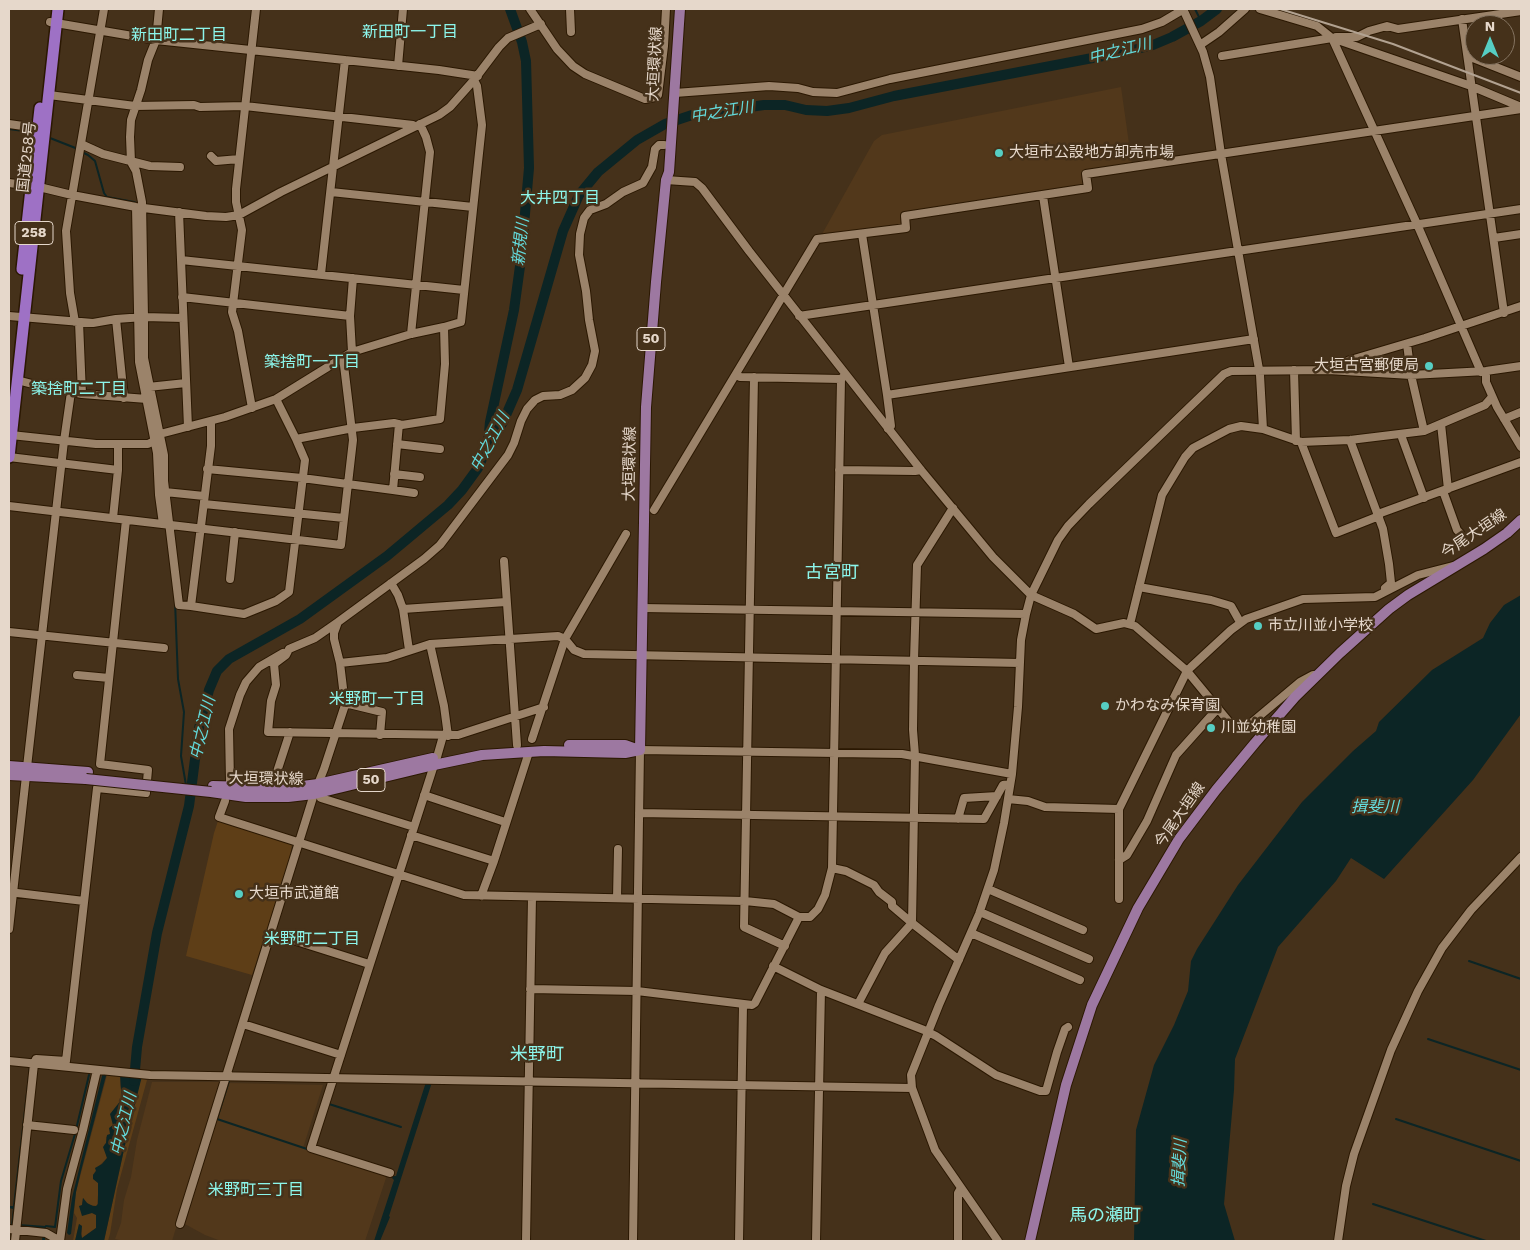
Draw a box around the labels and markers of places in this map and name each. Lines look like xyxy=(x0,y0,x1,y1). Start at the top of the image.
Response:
place label: 大垣市公設地方卸売市場 xyxy=(1009,144,1174,162)
marker: 大垣市公設地方卸売市場 xyxy=(993,147,1005,159)
place label: 大垣古宮郵便局 xyxy=(1314,357,1419,375)
marker: 大垣古宮郵便局 xyxy=(1423,360,1435,372)
place label: 市立川並小学校 xyxy=(1268,617,1373,635)
marker: 市立川並小学校 xyxy=(1252,620,1264,632)
place label: かわなみ保育園 xyxy=(1115,697,1220,715)
marker: かわなみ保育園 xyxy=(1099,700,1111,712)
place label: 川並幼稚園 xyxy=(1221,719,1296,737)
marker: 川並幼稚園 xyxy=(1205,722,1217,734)
place label: 大垣市武道館 xyxy=(249,885,339,903)
marker: 大垣市武道館 xyxy=(233,888,245,900)

